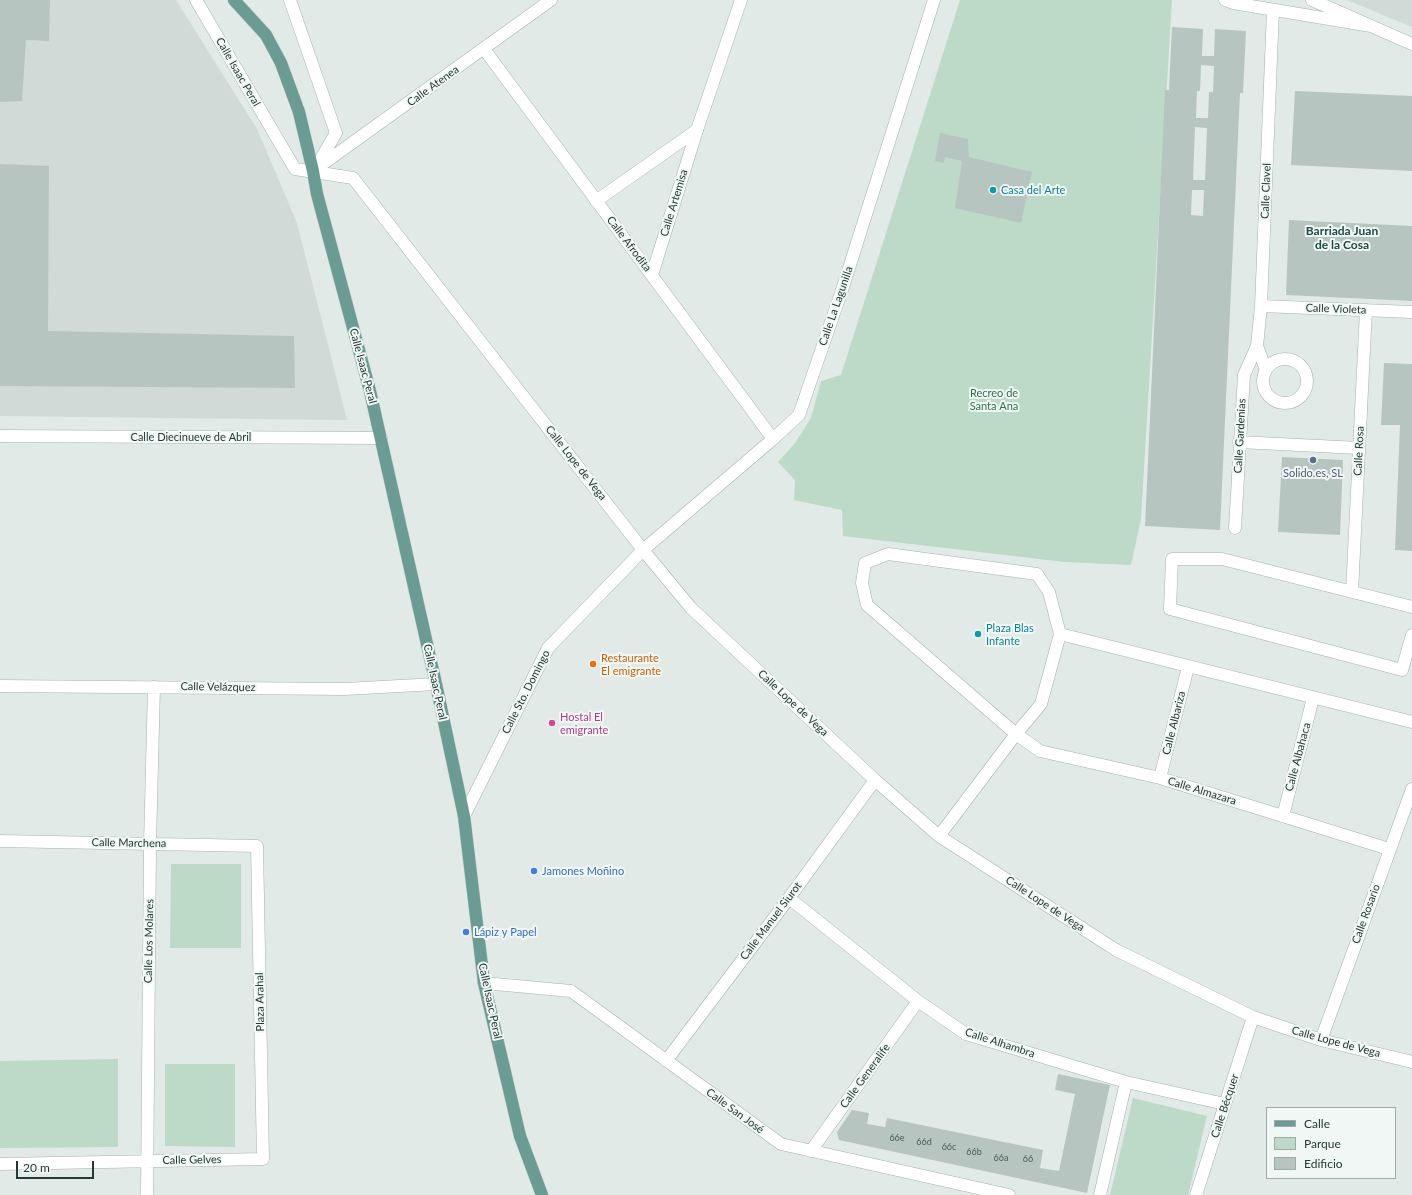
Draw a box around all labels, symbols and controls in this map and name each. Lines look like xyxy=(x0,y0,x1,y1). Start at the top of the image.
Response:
street label: Calle Isaac Peral xyxy=(213,35,263,109)
street label: Calle Atenea xyxy=(404,63,462,109)
street label: Calle Clavel xyxy=(1258,163,1274,219)
street label: Calle Artemisa xyxy=(657,168,691,238)
place label: Casa del Arte xyxy=(1001,183,1065,197)
marker: Casa del Arte xyxy=(988,185,998,195)
street label: Calle Afrodita xyxy=(604,214,654,274)
district label: Barriada Juan de la Cosa xyxy=(1306,224,1378,252)
street label: Calle La Lagunilla xyxy=(816,265,856,347)
street label: Calle Violeta xyxy=(1305,301,1367,317)
street label: Calle Isaac Peral xyxy=(347,327,379,405)
park label: Recreo de Santa Ana xyxy=(970,386,1018,412)
street label: Calle Gardenias xyxy=(1231,398,1249,474)
street label: Calle Lope de Vega xyxy=(543,423,609,503)
street label: Calle Rosa xyxy=(1351,426,1367,476)
street label: Calle Diecinueve de Abril xyxy=(131,430,251,444)
marker: Solido.es, SL xyxy=(1308,455,1318,465)
place label: Solido.es, SL xyxy=(1283,466,1343,480)
place label: Plaza Blas Infante xyxy=(986,621,1034,647)
marker: Plaza Blas Infante xyxy=(973,629,983,639)
street label: Calle Isaac Peral xyxy=(420,643,450,721)
street label: Calle Sto. Domingo xyxy=(499,648,553,736)
place label: Restaurante El emigrante xyxy=(601,651,661,677)
marker: Restaurante El emigrante xyxy=(588,659,598,669)
street label: Calle Lope de Vega xyxy=(755,667,831,739)
street label: Calle Velázquez xyxy=(180,680,256,694)
street label: Calle Albariza xyxy=(1160,690,1188,756)
place label: Hostal El emigrante xyxy=(560,710,608,736)
marker: Hostal El emigrante xyxy=(547,718,557,728)
street label: Calle Albahaca xyxy=(1282,721,1314,793)
street label: Calle Almazara xyxy=(1166,774,1238,808)
street label: Calle Marchena xyxy=(92,836,166,850)
place label: Jamones Moñino xyxy=(542,864,624,878)
marker: Jamones Moñino xyxy=(529,866,539,876)
street label: Calle Lope de Vega xyxy=(1003,874,1087,934)
street label: Calle Manuel Siurot xyxy=(737,879,805,963)
street label: Calle Rosario xyxy=(1349,882,1383,946)
street label: Calle Los Molares xyxy=(142,899,156,983)
place label: Lápiz y Papel xyxy=(474,925,537,939)
marker: Lápiz y Papel xyxy=(461,927,471,937)
street label: Calle Isaac Peral xyxy=(475,962,505,1040)
street label: Plaza Arahal xyxy=(253,972,267,1032)
street label: Calle Lope de Vega xyxy=(1290,1024,1382,1060)
street label: Calle Alhambra xyxy=(963,1025,1037,1061)
street label: Calle Generalife xyxy=(837,1041,893,1111)
street label: Calle Bécquer xyxy=(1208,1072,1242,1140)
street label: Calle San José xyxy=(704,1086,766,1136)
legend xyxy=(1266,1107,1396,1179)
text: Calle xyxy=(1304,1116,1330,1131)
house number: 66e xyxy=(889,1133,905,1143)
text: Parque xyxy=(1304,1136,1341,1151)
house number: 66d xyxy=(916,1137,932,1147)
house number: 66c xyxy=(942,1142,956,1152)
house number: 66b xyxy=(966,1147,982,1157)
scale bar xyxy=(18,1153,96,1179)
street label: Calle Gelves xyxy=(162,1153,222,1167)
house number: 66a xyxy=(994,1153,1008,1163)
house number: 66 xyxy=(1023,1154,1033,1164)
text: Edificio xyxy=(1304,1156,1343,1171)
text: 20 m xyxy=(23,1160,50,1175)

